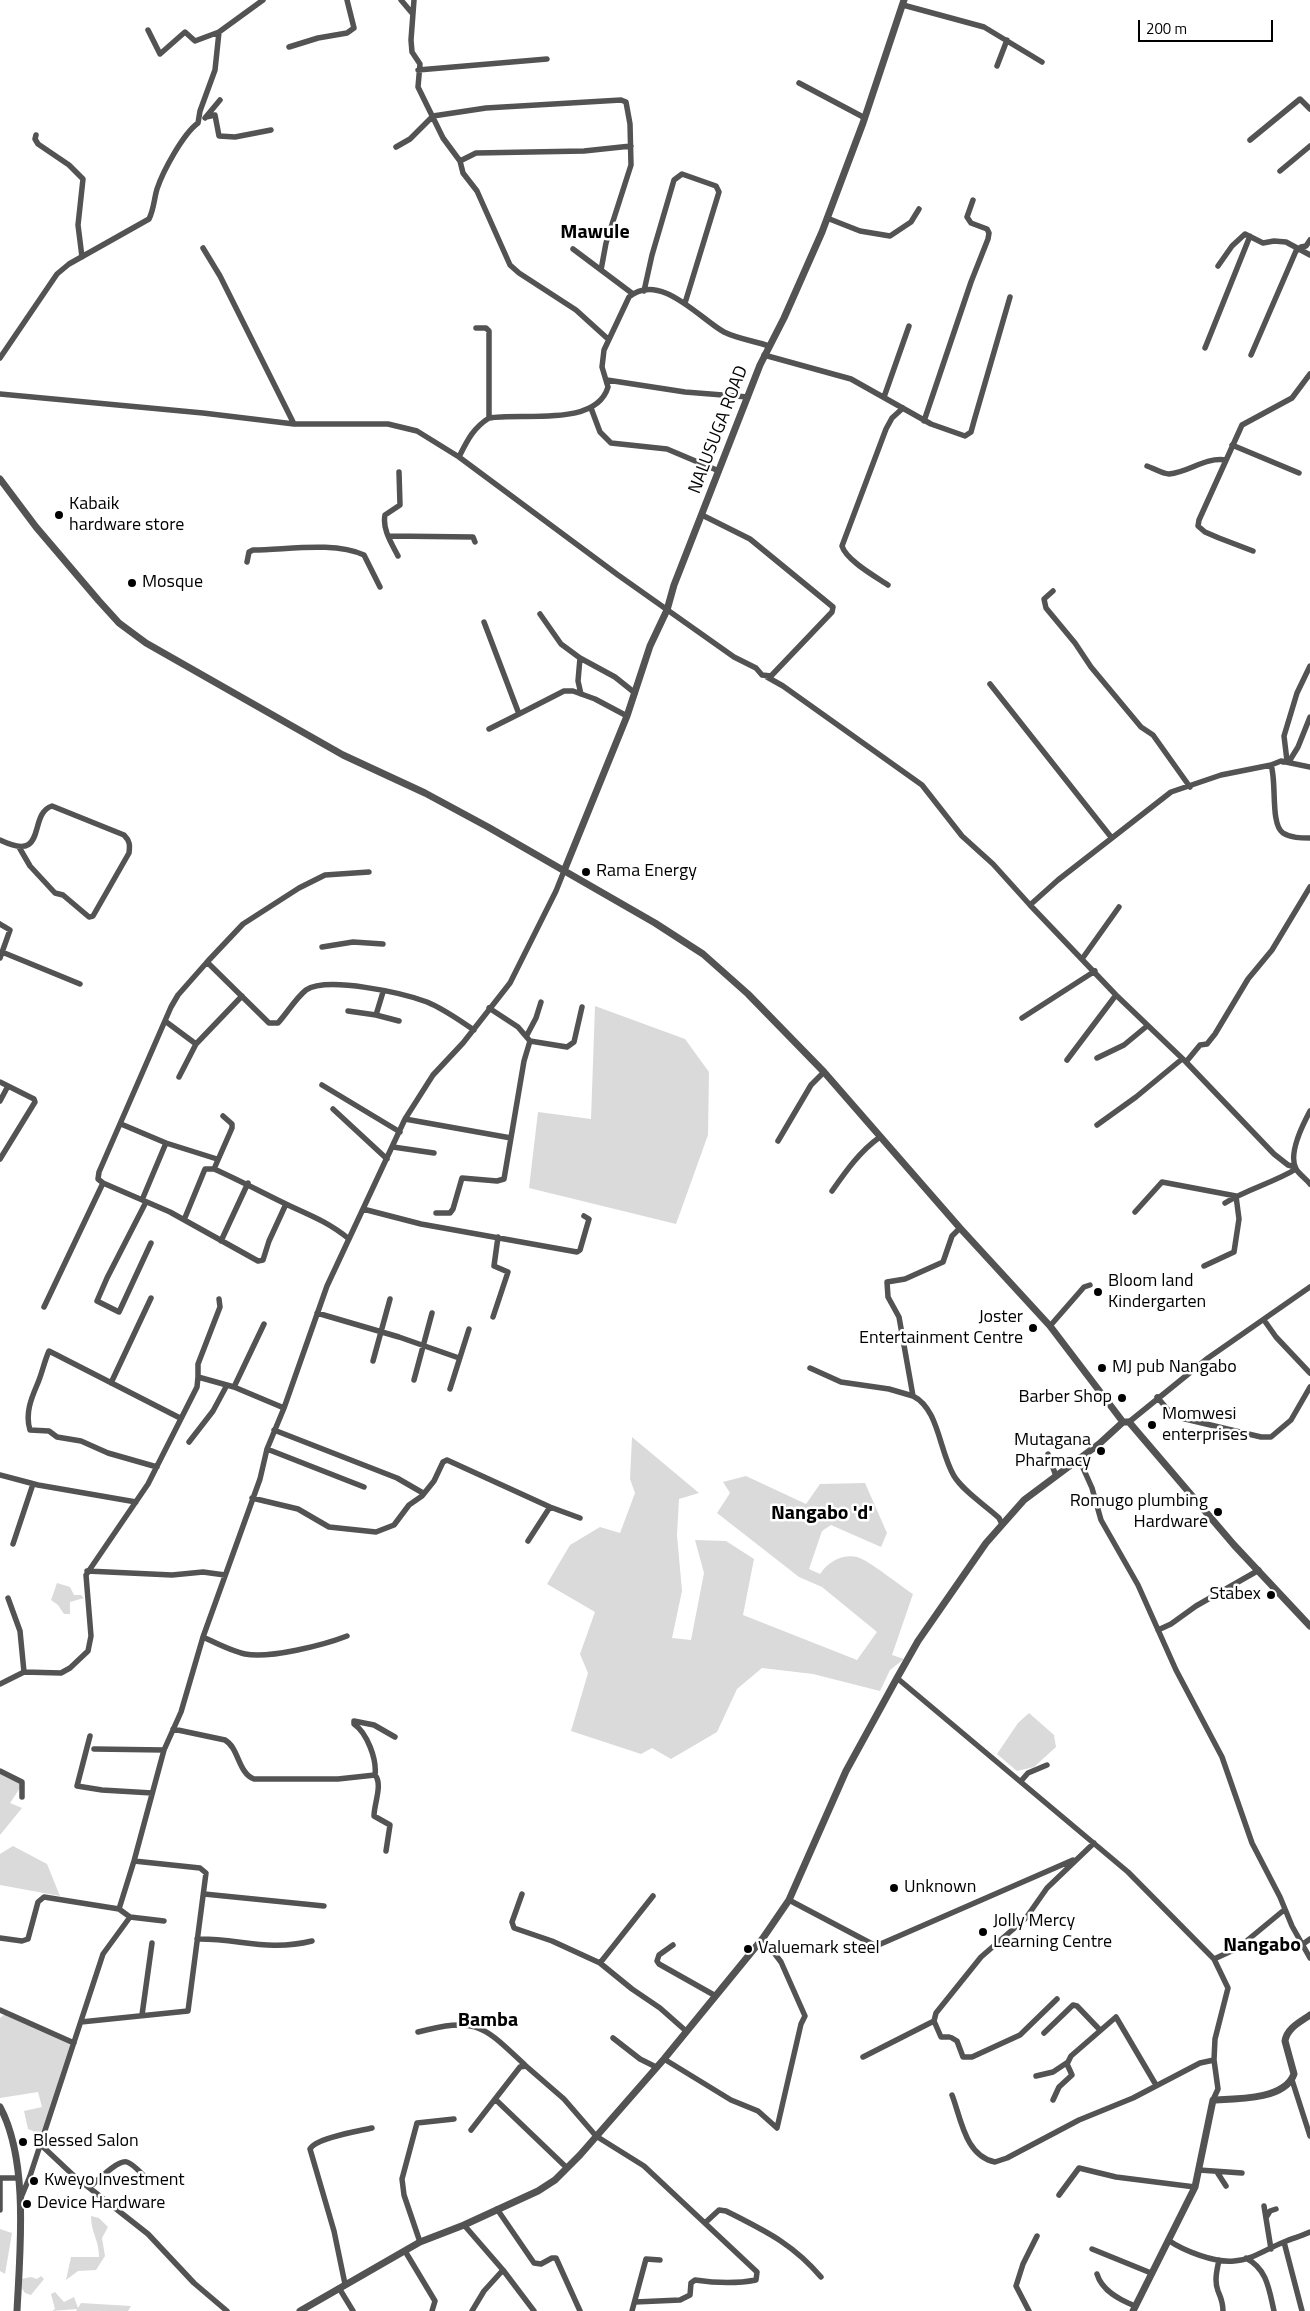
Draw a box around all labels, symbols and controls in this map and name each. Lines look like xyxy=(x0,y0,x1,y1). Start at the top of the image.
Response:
scale bar xyxy=(1140,10,1275,42)
text: 200 m xyxy=(1146,17,1187,40)
district label: Mawule xyxy=(560,221,630,245)
street label: NALUSUGA ROAD xyxy=(685,363,753,497)
place label: Kabaik hardware store xyxy=(69,494,184,536)
marker: Kabaik hardware store xyxy=(53,509,65,521)
place label: Mosque xyxy=(142,572,203,594)
marker: Mosque xyxy=(126,577,138,589)
place label: Rama Energy xyxy=(596,861,697,883)
marker: Rama Energy xyxy=(580,866,592,878)
place label: Bloom land Kindergarten xyxy=(1108,1271,1206,1314)
marker: Bloom land Kindergarten xyxy=(1092,1286,1104,1298)
place label: Joster Entertainment Centre xyxy=(859,1307,1023,1350)
marker: Joster Entertainment Centre xyxy=(1027,1322,1039,1334)
place label: MJ pub Nangabo xyxy=(1112,1357,1237,1379)
marker: MJ pub Nangabo xyxy=(1096,1362,1108,1374)
place label: Barber Shop xyxy=(1019,1387,1112,1409)
marker: Barber Shop xyxy=(1116,1392,1128,1404)
place label: Momwesi enterprises xyxy=(1162,1404,1248,1446)
marker: Momwesi enterprises xyxy=(1146,1419,1158,1431)
place label: Mutagana Pharmacy xyxy=(1014,1430,1091,1472)
marker: Mutagana Pharmacy xyxy=(1095,1445,1107,1457)
place label: Romugo plumbing Hardware xyxy=(1070,1491,1208,1534)
district label: Nangabo 'd' xyxy=(771,1502,873,1526)
marker: Romugo plumbing Hardware xyxy=(1212,1506,1224,1518)
place label: Stabex xyxy=(1209,1584,1261,1606)
marker: Stabex xyxy=(1265,1589,1277,1601)
place label: Unknown xyxy=(904,1877,976,1899)
marker: Unknown xyxy=(888,1882,900,1894)
place label: Jolly Mercy Learning Centre xyxy=(993,1911,1112,1954)
marker: Jolly Mercy Learning Centre xyxy=(977,1926,989,1938)
district label: Nangabo xyxy=(1223,1934,1301,1958)
place label: Valuemark steel xyxy=(758,1938,880,1960)
marker: Valuemark steel xyxy=(742,1943,754,1955)
district label: Bamba xyxy=(458,2009,518,2033)
place label: Blessed Salon xyxy=(33,2131,139,2153)
marker: Blessed Salon xyxy=(17,2136,29,2148)
place label: Kweyo Investment xyxy=(44,2170,185,2192)
marker: Kweyo Investment xyxy=(28,2175,40,2187)
place label: Device Hardware xyxy=(37,2193,165,2215)
marker: Device Hardware xyxy=(21,2198,33,2210)

